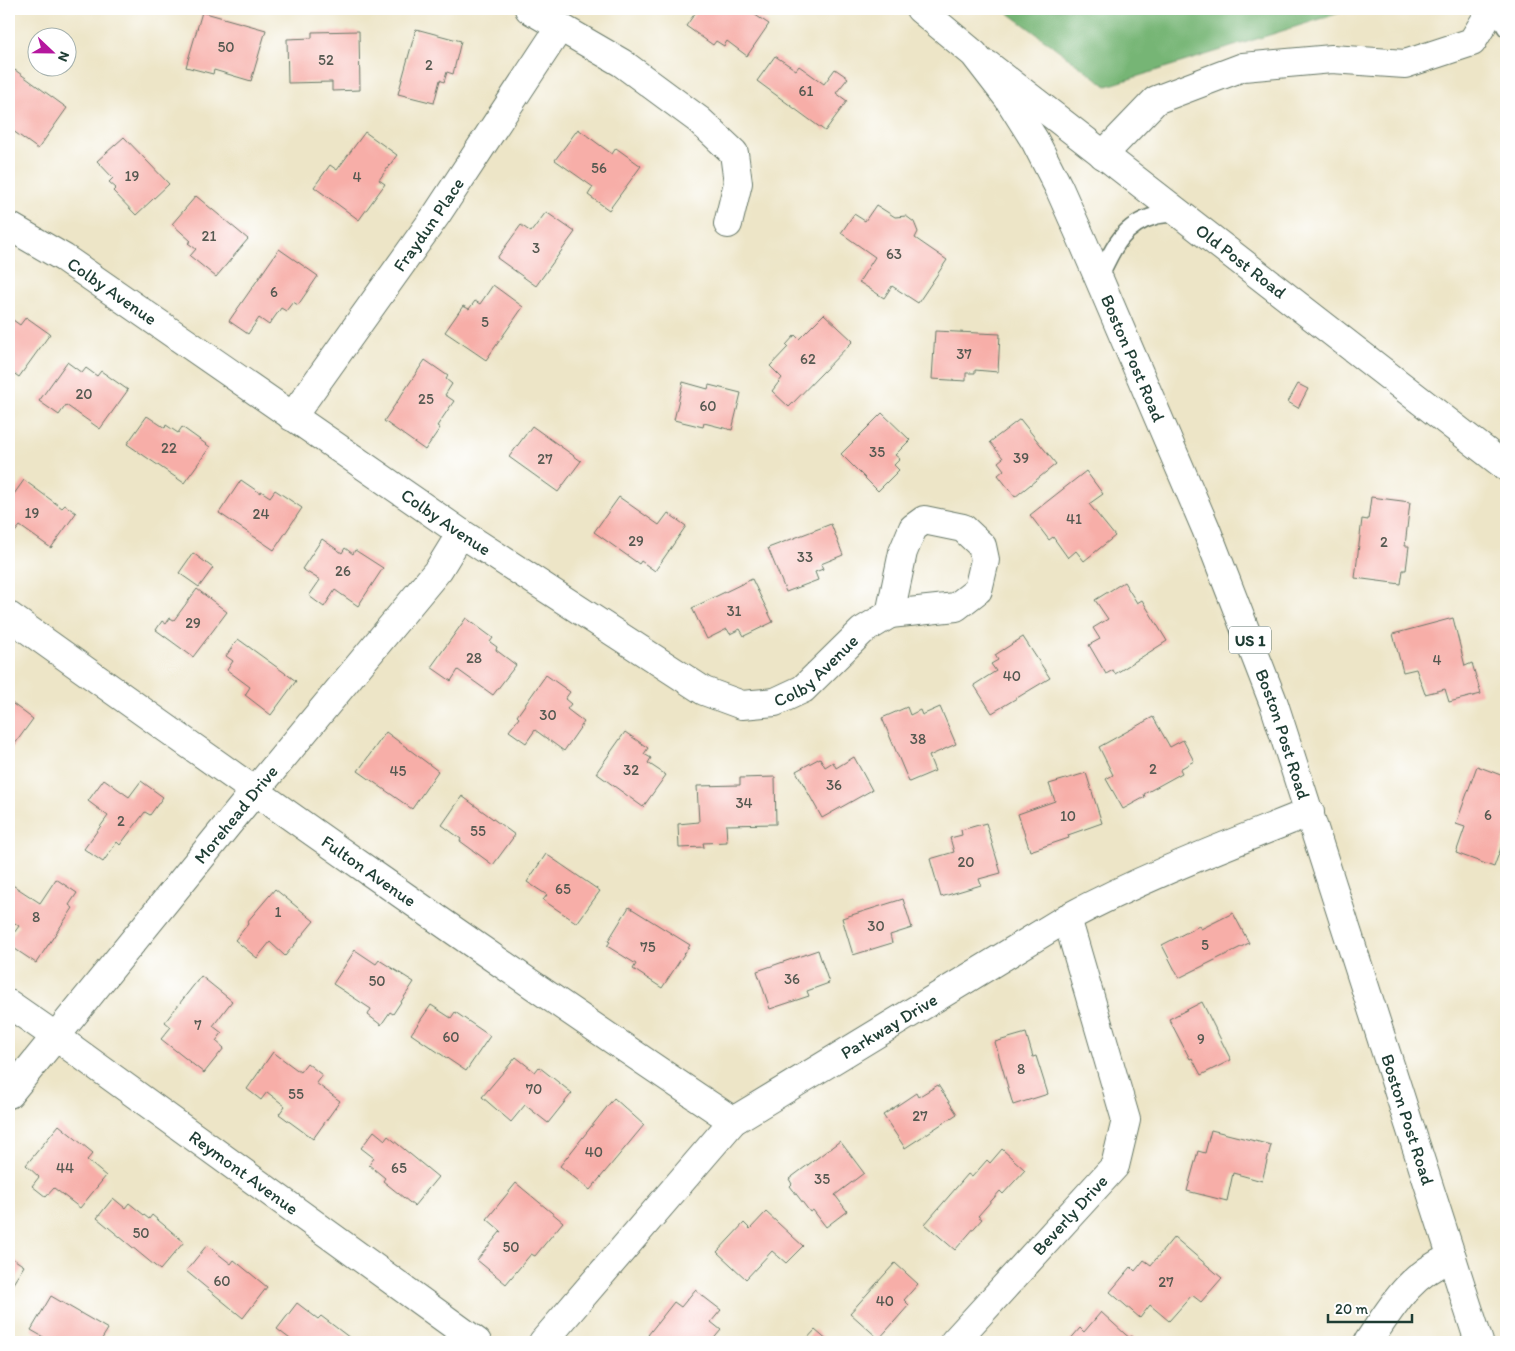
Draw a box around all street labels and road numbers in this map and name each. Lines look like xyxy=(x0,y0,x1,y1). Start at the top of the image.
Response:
street label: Fraydun Place xyxy=(388,173,469,276)
street label: Old Post Road xyxy=(1191,219,1291,304)
street label: Colby Avenue xyxy=(63,253,161,330)
street label: Boston Post Road xyxy=(1096,291,1170,425)
street label: Colby Avenue xyxy=(397,484,495,560)
road number: US 1 xyxy=(1229,626,1271,654)
street label: Colby Avenue xyxy=(770,630,863,712)
street label: Boston Post Road xyxy=(1250,666,1315,802)
street label: Morehead Drive xyxy=(189,761,283,868)
street label: Fulton Avenue xyxy=(317,830,420,912)
street label: Parkway Drive xyxy=(837,988,941,1064)
street label: Boston Post Road xyxy=(1376,1051,1439,1188)
street label: Reymont Avenue xyxy=(185,1126,303,1220)
street label: Beverly Drive xyxy=(1028,1170,1113,1260)

